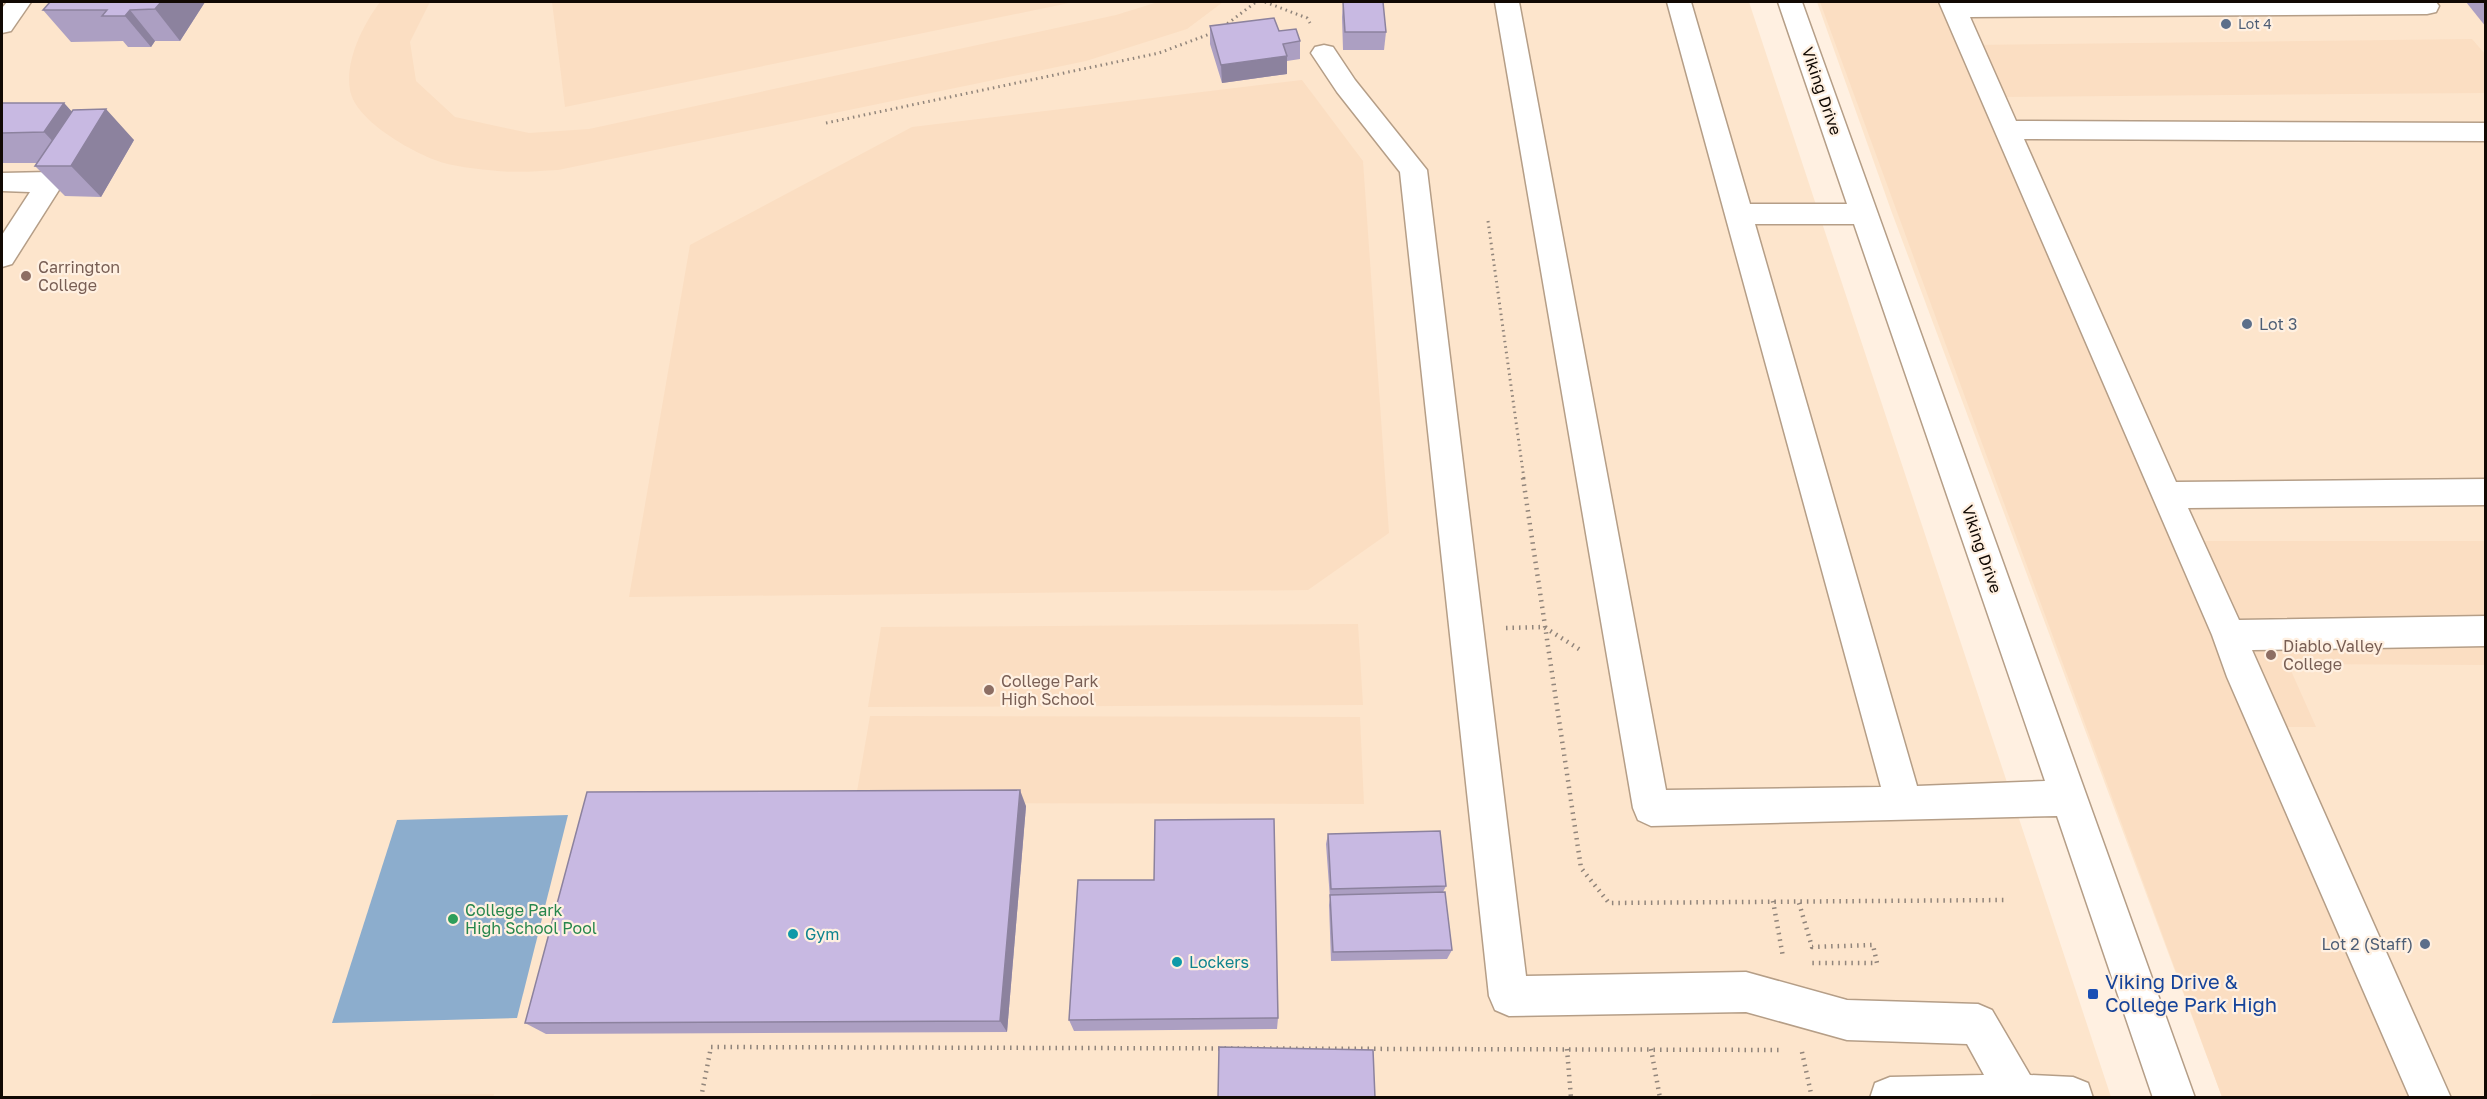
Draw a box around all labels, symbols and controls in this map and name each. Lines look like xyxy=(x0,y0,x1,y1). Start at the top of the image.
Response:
place label: Lot 4 xyxy=(2238,15,2272,32)
marker: Lot 4 xyxy=(2219,17,2233,31)
street label: Viking Drive xyxy=(1798,44,1846,138)
place label: Carrington College xyxy=(38,257,120,295)
marker: Carrington College xyxy=(19,269,33,283)
place label: Lot 3 xyxy=(2259,314,2297,334)
marker: Lot 3 xyxy=(2240,317,2254,331)
street label: Viking Drive xyxy=(1958,502,2006,596)
place label: Diablo Valley College xyxy=(2283,636,2383,674)
marker: Diablo Valley College xyxy=(2264,648,2278,662)
place label: College Park High School xyxy=(1001,671,1099,709)
marker: College Park High School xyxy=(982,683,996,697)
place label: College Park High School Pool xyxy=(465,900,597,938)
marker: College Park High School Pool xyxy=(446,912,460,926)
place label: Gym xyxy=(805,924,839,944)
marker: Gym xyxy=(786,927,800,941)
place label: Lot 2 (Staff) xyxy=(2321,934,2413,954)
marker: Lot 2 (Staff) xyxy=(2418,937,2432,951)
place label: Lockers xyxy=(1189,952,1249,972)
marker: Lockers xyxy=(1170,955,1184,969)
place label: Viking Drive & College Park High xyxy=(2105,969,2277,1016)
marker: Viking Drive & College Park High xyxy=(2086,987,2100,1001)

